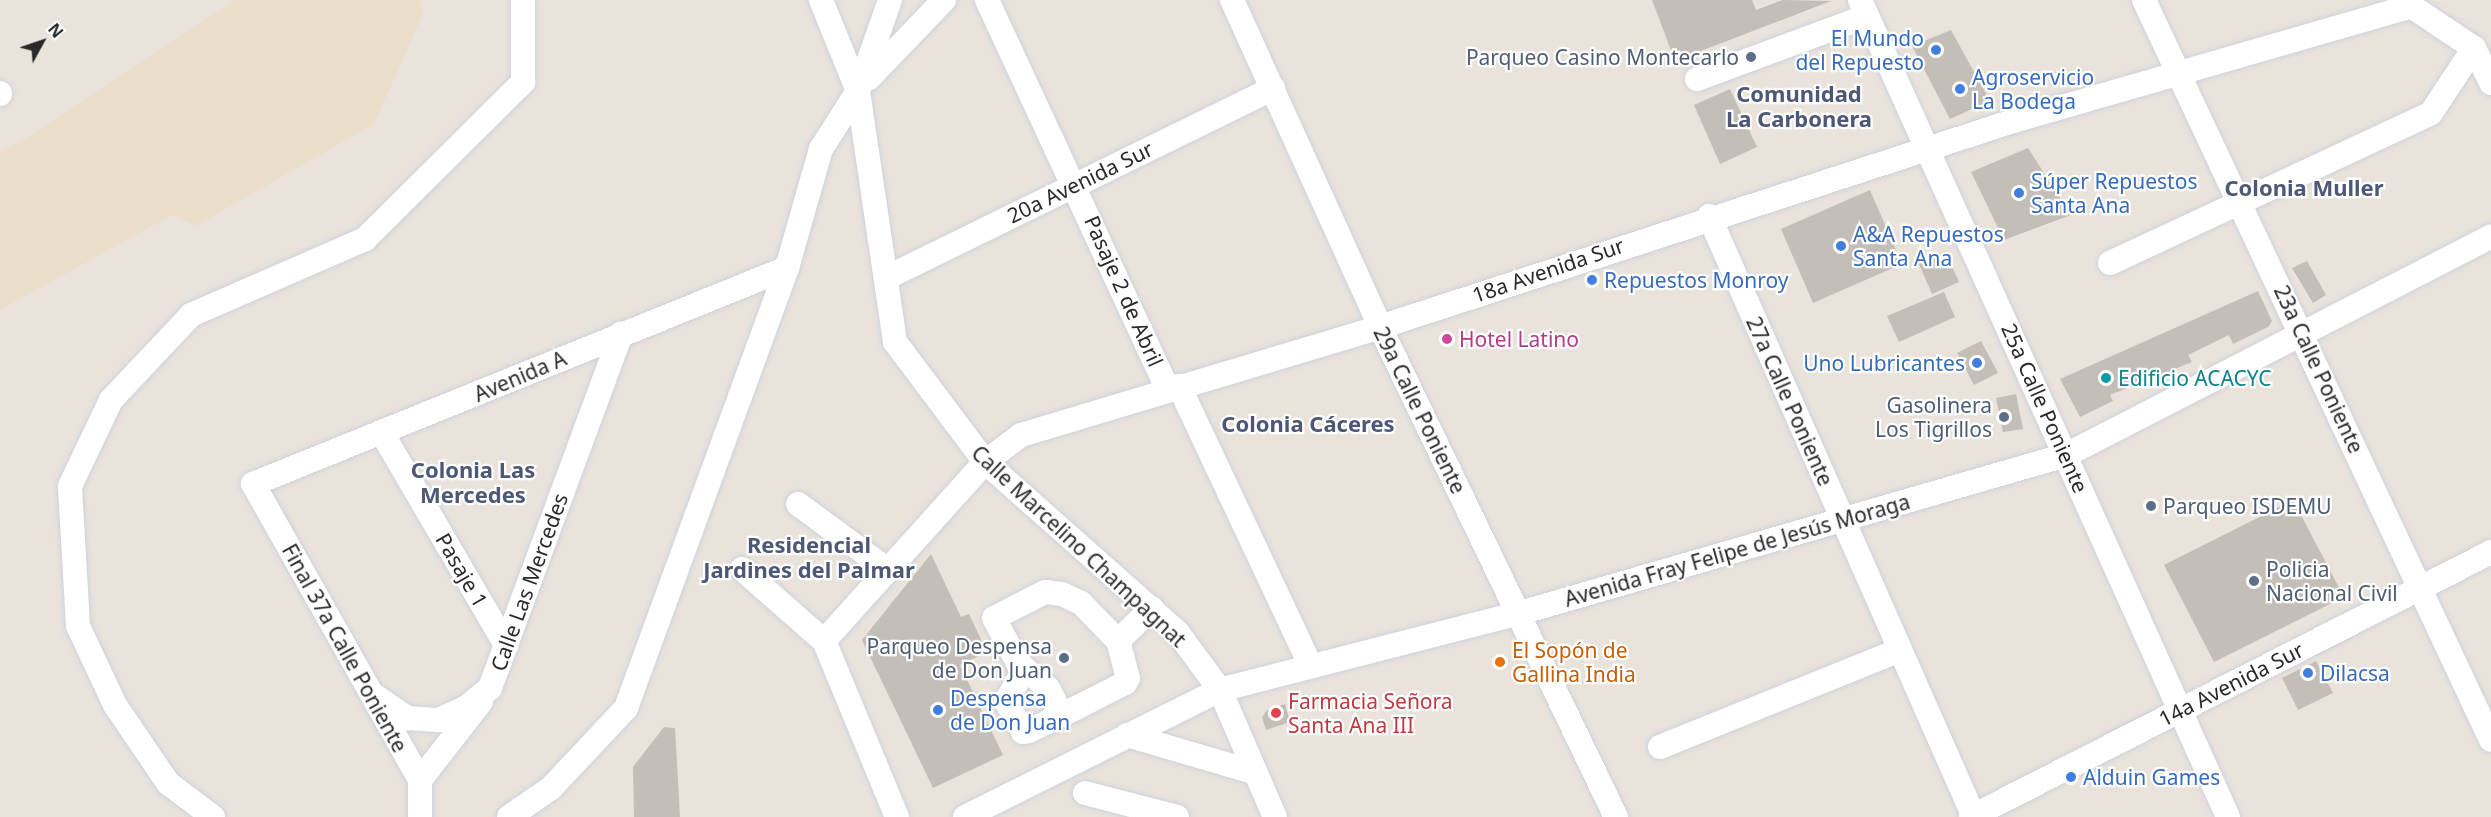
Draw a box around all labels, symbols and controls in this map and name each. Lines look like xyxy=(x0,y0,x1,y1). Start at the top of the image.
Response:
north arrow xyxy=(12,12,72,72)
text: N xyxy=(43,18,68,42)
place label: El Mundo del Repuesto xyxy=(1795,25,1924,75)
marker: El Mundo del Repuesto xyxy=(1929,43,1943,57)
place label: Parqueo Casino Montecarlo xyxy=(1466,44,1739,70)
marker: Parqueo Casino Montecarlo xyxy=(1744,50,1758,64)
place label: Agroservicio La Bodega xyxy=(1972,64,2094,114)
district label: Comunidad La Carbonera xyxy=(1726,80,1872,132)
marker: Agroservicio La Bodega xyxy=(1953,82,1967,96)
street label: 20a Avenida Sur xyxy=(1003,136,1157,228)
place label: Súper Repuestos Santa Ana xyxy=(2031,168,2197,218)
district label: Colonia Muller xyxy=(2224,175,2384,201)
marker: Súper Repuestos Santa Ana xyxy=(2012,186,2026,200)
street label: Pasaje 2 de Abril xyxy=(1079,212,1169,370)
place label: A&A Repuestos Santa Ana xyxy=(1853,221,2004,271)
street label: 18a Avenida Sur xyxy=(1469,232,1627,308)
marker: A&A Repuestos Santa Ana xyxy=(1834,239,1848,253)
place label: Repuestos Monroy xyxy=(1604,267,1788,293)
marker: Repuestos Monroy xyxy=(1585,273,1599,287)
street label: 23a Calle Poniente xyxy=(2269,281,2369,457)
street label: 27a Calle Poniente xyxy=(1741,313,1839,489)
street label: 25a Calle Poniente xyxy=(1996,320,2094,496)
street label: 29a Calle Poniente xyxy=(1369,322,1471,498)
place label: Hotel Latino xyxy=(1459,326,1579,352)
marker: Hotel Latino xyxy=(1440,332,1454,346)
street label: Avenida A xyxy=(470,345,570,407)
place label: Uno Lubricantes xyxy=(1803,350,1965,376)
marker: Uno Lubricantes xyxy=(1970,356,1984,370)
place label: Edificio ACACYC xyxy=(2118,365,2272,391)
marker: Edificio ACACYC xyxy=(2099,371,2113,385)
place label: Gasolinera Los Tigrillos xyxy=(1875,392,1992,442)
marker: Gasolinera Los Tigrillos xyxy=(1997,410,2011,424)
district label: Colonia Cáceres xyxy=(1221,411,1395,437)
street label: Calle Marcelino Champagnat xyxy=(967,440,1191,652)
district label: Colonia Las Mercedes xyxy=(411,456,535,508)
street label: Avenida Fray Felipe de Jesús Moraga xyxy=(1561,489,1913,611)
street label: Calle Las Mercedes xyxy=(485,490,573,674)
place label: Parqueo ISDEMU xyxy=(2163,493,2332,519)
marker: Parqueo ISDEMU xyxy=(2144,499,2158,513)
street label: Pasaje 1 xyxy=(431,529,493,611)
district label: Residencial Jardines del Palmar xyxy=(703,531,915,582)
street label: Final 37a Calle Poniente xyxy=(277,539,413,757)
place label: Policia Nacional Civil xyxy=(2266,556,2398,606)
marker: Policia Nacional Civil xyxy=(2247,574,2261,588)
place label: Parqueo Despensa de Don Juan xyxy=(867,633,1052,683)
place label: El Sopón de Gallina India xyxy=(1512,637,1636,687)
street label: 14a Avenida Sur xyxy=(2154,637,2308,731)
marker: Parqueo Despensa de Don Juan xyxy=(1057,651,1071,665)
marker: El Sopón de Gallina India xyxy=(1493,655,1507,669)
place label: Dilacsa xyxy=(2320,660,2390,686)
marker: Dilacsa xyxy=(2301,666,2315,680)
place label: Despensa de Don Juan xyxy=(950,685,1070,735)
place label: Farmacia Señora Santa Ana III xyxy=(1288,688,1453,738)
marker: Despensa de Don Juan xyxy=(931,703,945,717)
marker: Farmacia Señora Santa Ana III xyxy=(1269,706,1283,720)
place label: Alduin Games xyxy=(2083,764,2220,790)
marker: Alduin Games xyxy=(2064,770,2078,784)

